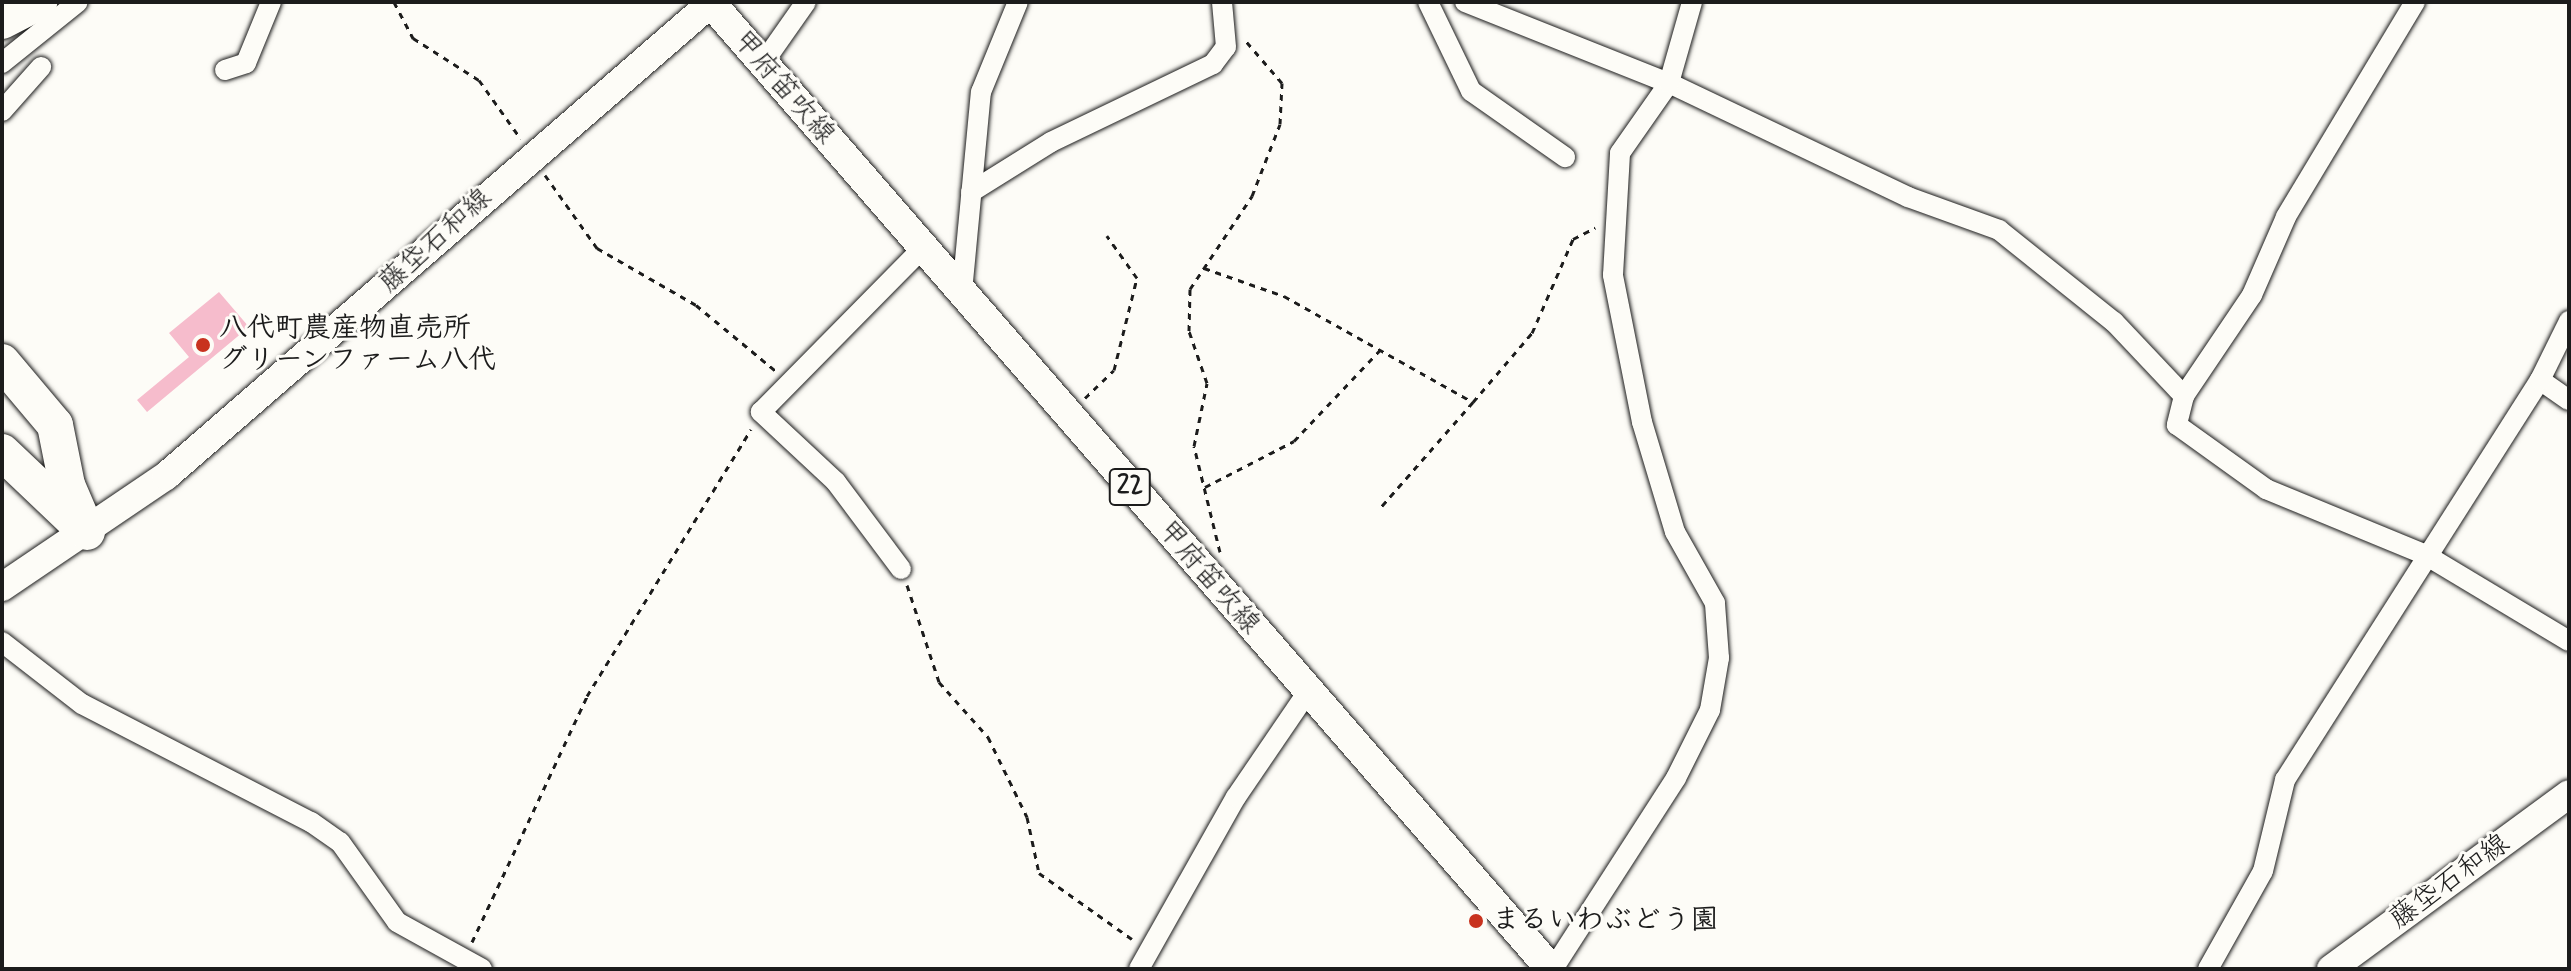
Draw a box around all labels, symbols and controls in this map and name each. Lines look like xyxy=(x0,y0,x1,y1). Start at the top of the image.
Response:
street label: 甲府笛吹線 xyxy=(724,24,842,152)
street label: 藤垈石和線 xyxy=(373,182,499,300)
place label: 八代町農産物直売所 グリーンファーム八代 xyxy=(219,312,499,378)
marker: 八代町農産物直売所 グリーンファーム八代 xyxy=(194,336,212,354)
road number: 22 xyxy=(1108,465,1152,509)
street label: 甲府笛吹線 xyxy=(1149,514,1267,642)
street label: 藤垈石和線 xyxy=(2383,827,2517,937)
place label: まるいわぶどう園 xyxy=(1492,904,1716,938)
marker: まるいわぶどう園 xyxy=(1467,912,1485,930)

